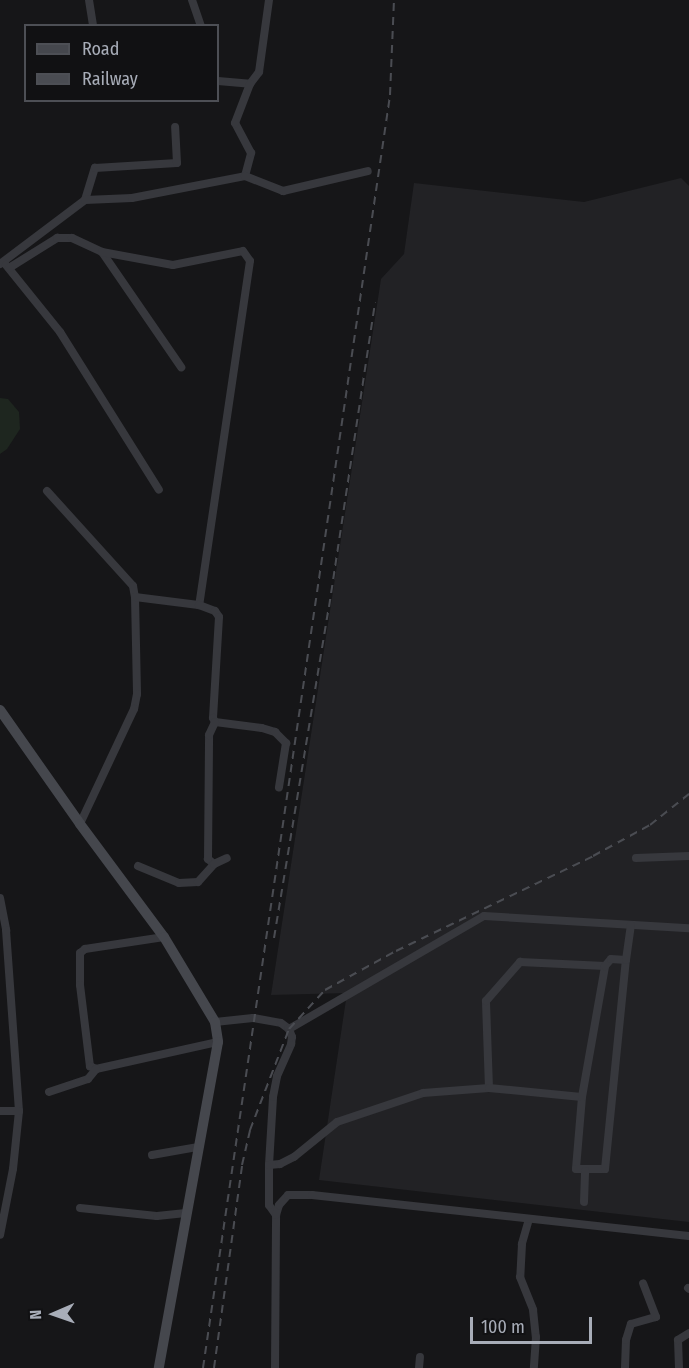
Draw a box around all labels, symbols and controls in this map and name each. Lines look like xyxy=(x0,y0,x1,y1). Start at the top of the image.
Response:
legend xyxy=(24,24,219,102)
text: Road xyxy=(82,38,119,60)
text: Railway xyxy=(82,68,138,90)
north arrow xyxy=(24,1284,84,1344)
scale bar xyxy=(473,1305,594,1343)
text: N xyxy=(26,1310,45,1320)
text: 100 m xyxy=(481,1316,525,1338)

